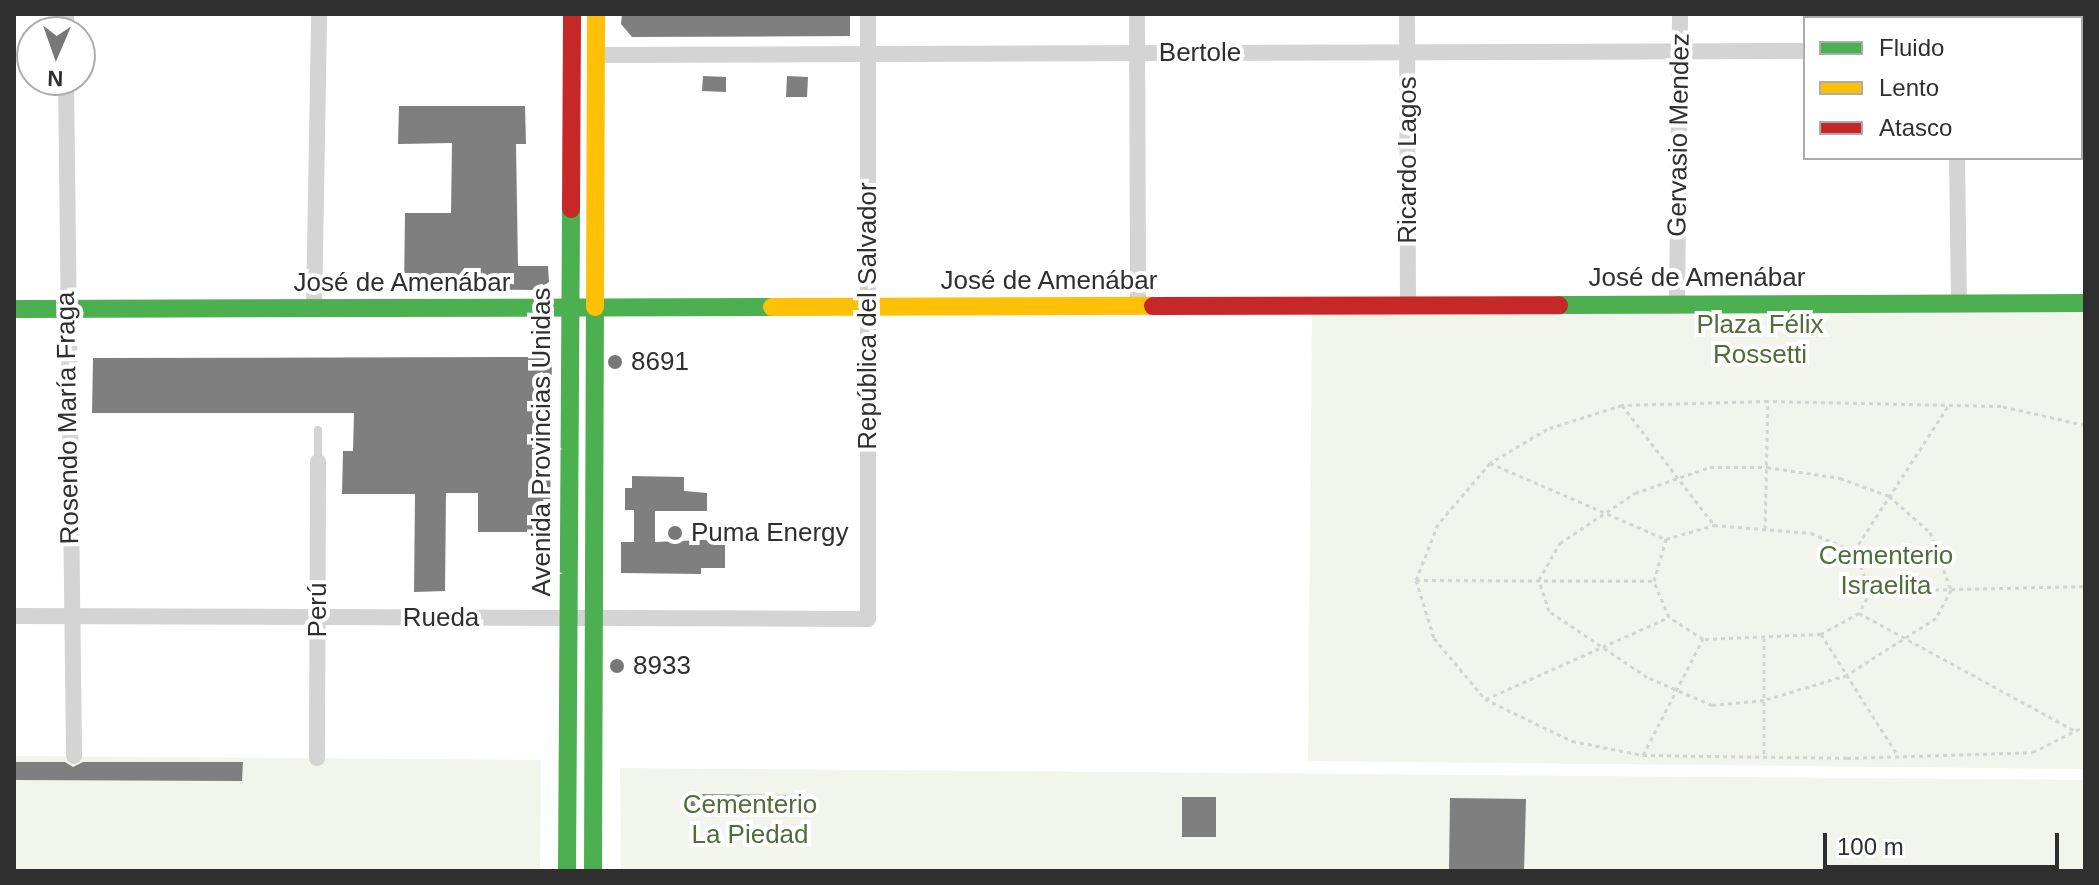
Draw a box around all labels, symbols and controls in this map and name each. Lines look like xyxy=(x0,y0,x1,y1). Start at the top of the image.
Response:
north arrow xyxy=(16,16,96,96)
legend xyxy=(1803,16,2083,160)
street label: Gervasio Mendez xyxy=(1662,33,1696,237)
text: Fluido xyxy=(1879,34,1944,61)
street label: Bertole xyxy=(1159,37,1241,69)
text: N xyxy=(47,66,64,91)
text: Lento xyxy=(1879,74,1939,101)
street label: Ricardo Lagos xyxy=(1392,76,1424,244)
text: Atasco xyxy=(1879,114,1952,141)
street label: República del Salvador xyxy=(852,182,884,450)
street label: José de Amenábar xyxy=(1588,262,1806,294)
street label: José de Amenábar xyxy=(940,265,1158,297)
street label: José de Amenábar xyxy=(293,267,511,299)
street label: Avenida Provincias Unidas xyxy=(526,288,558,596)
street label: Rosendo María Fraga xyxy=(50,291,86,545)
park label: Plaza Félix Rossetti xyxy=(1696,309,1824,370)
place label: 8691 xyxy=(631,346,689,378)
marker: 8691 xyxy=(606,353,624,371)
place label: Puma Energy xyxy=(691,517,849,549)
marker: Puma Energy xyxy=(666,524,684,542)
park label: Cementerio Israelita xyxy=(1819,540,1953,602)
street label: Perú xyxy=(302,583,334,637)
street label: Rueda xyxy=(403,602,479,634)
place label: 8933 xyxy=(633,650,691,682)
marker: 8933 xyxy=(608,657,626,675)
park label: Cementerio La Piedad xyxy=(683,789,817,850)
scale bar xyxy=(1827,817,2063,867)
text: 100 m xyxy=(1837,833,1904,860)

